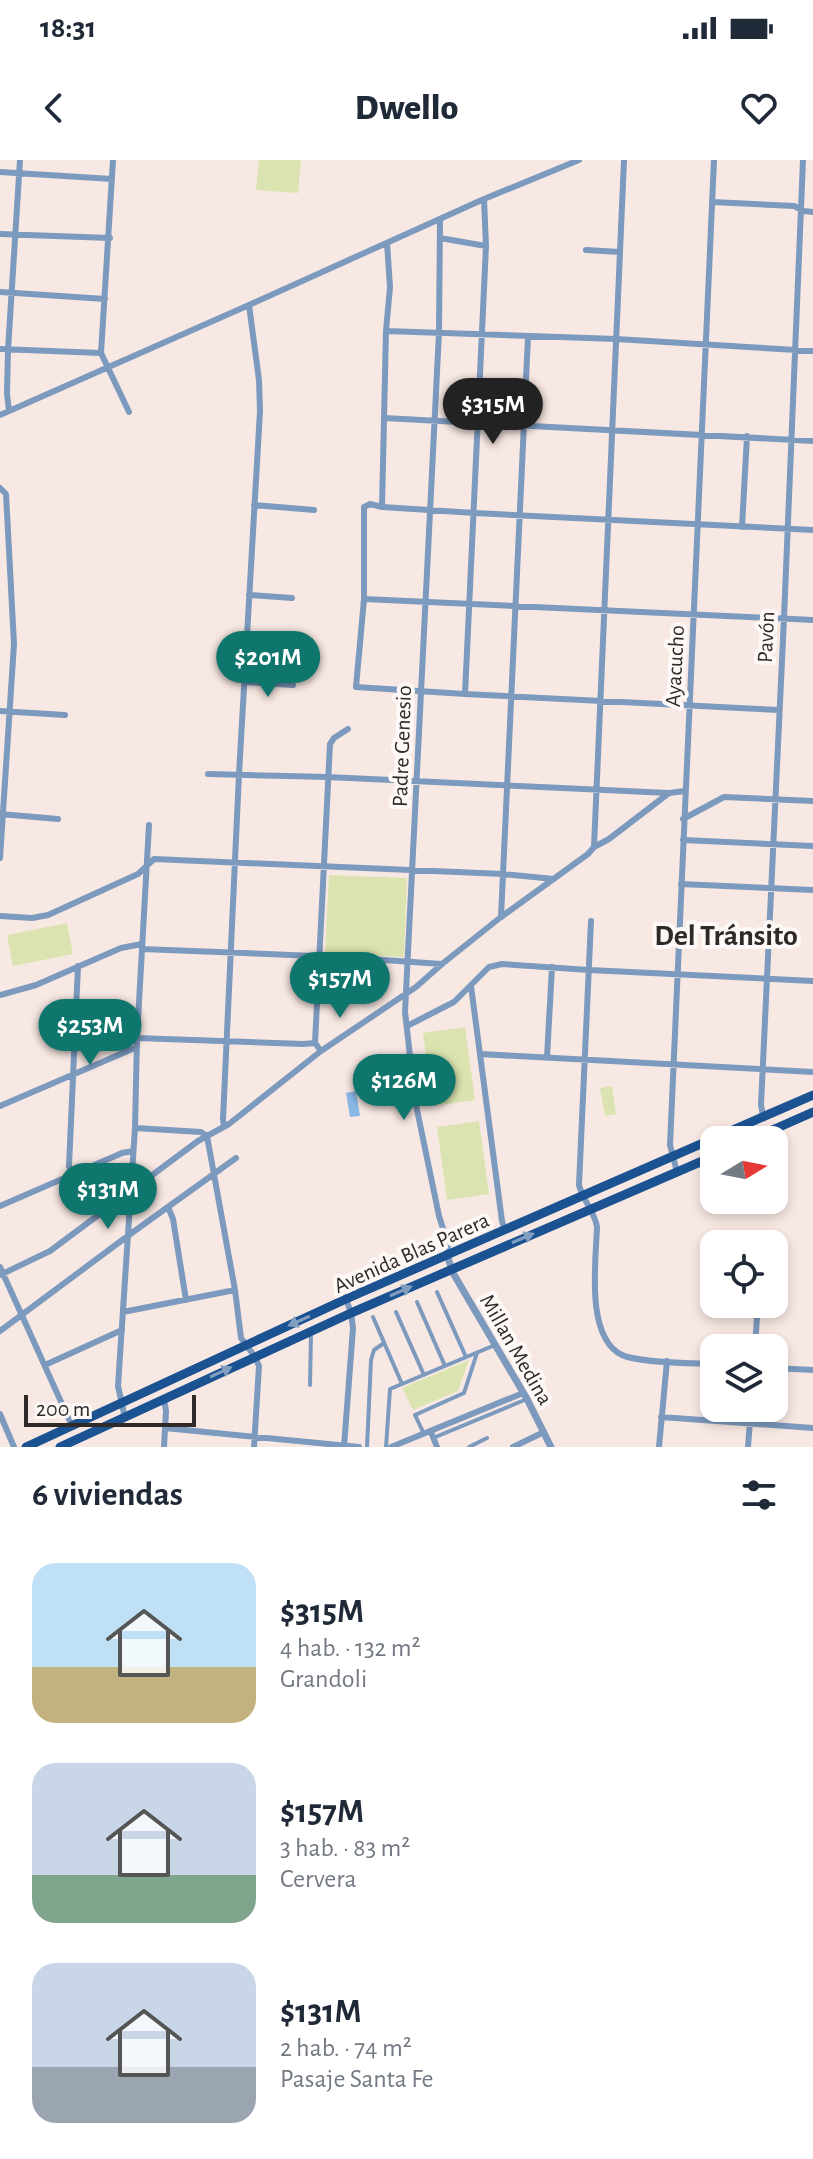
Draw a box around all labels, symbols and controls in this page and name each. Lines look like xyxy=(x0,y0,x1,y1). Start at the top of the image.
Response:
text: 18:31 xyxy=(40,13,96,43)
icon: back xyxy=(32,86,76,130)
icon: heart xyxy=(737,86,781,130)
text: Dwello xyxy=(355,90,458,126)
pin: $315M xyxy=(437,378,549,446)
text: $315M xyxy=(461,391,525,417)
street label: Pavón xyxy=(754,611,778,663)
street label: Ayacucho xyxy=(662,625,688,708)
pin: $201M xyxy=(212,631,324,699)
text: $201M xyxy=(234,644,302,670)
street label: Padre Genesio xyxy=(389,685,415,807)
district label: Del Tránsito xyxy=(654,921,798,951)
pin: $157M xyxy=(284,952,396,1020)
text: $157M xyxy=(308,965,372,991)
pin: $253M xyxy=(34,999,146,1067)
text: $253M xyxy=(56,1012,124,1038)
pin: $126M xyxy=(348,1054,460,1122)
text: $126M xyxy=(371,1067,437,1093)
north arrow xyxy=(700,1126,788,1214)
map controls xyxy=(700,1126,788,1422)
pin: $131M xyxy=(52,1163,164,1231)
text: $131M xyxy=(77,1176,139,1202)
street label: Avenida Blas Parera xyxy=(330,1209,492,1297)
button: locate xyxy=(700,1230,788,1318)
one-way arrow xyxy=(511,1232,535,1245)
one-way arrow xyxy=(390,1285,413,1298)
street label: Millan Medina xyxy=(476,1290,557,1409)
one-way arrow xyxy=(287,1314,311,1327)
button: layers xyxy=(700,1334,788,1422)
one-way arrow xyxy=(210,1366,233,1379)
scale bar xyxy=(24,1391,196,1427)
text: 200 m xyxy=(36,1398,90,1420)
icon: filters xyxy=(737,1473,781,1517)
text: 6 viviendas xyxy=(32,1478,183,1512)
icon: home xyxy=(96,1595,192,1691)
text: $315M xyxy=(280,1595,364,1629)
text: 4 hab. · 132 m² xyxy=(280,1635,421,1661)
text: Grandoli xyxy=(280,1666,367,1692)
icon: home xyxy=(96,1795,192,1891)
text: $157M xyxy=(280,1795,364,1829)
text: 3 hab. · 83 m² xyxy=(280,1835,410,1861)
text: Cervera xyxy=(280,1866,356,1892)
icon: home xyxy=(96,1995,192,2091)
text: $131M xyxy=(280,1995,362,2029)
text: 2 hab. · 74 m² xyxy=(280,2035,412,2061)
text: Pasaje Santa Fe xyxy=(280,2066,434,2092)

